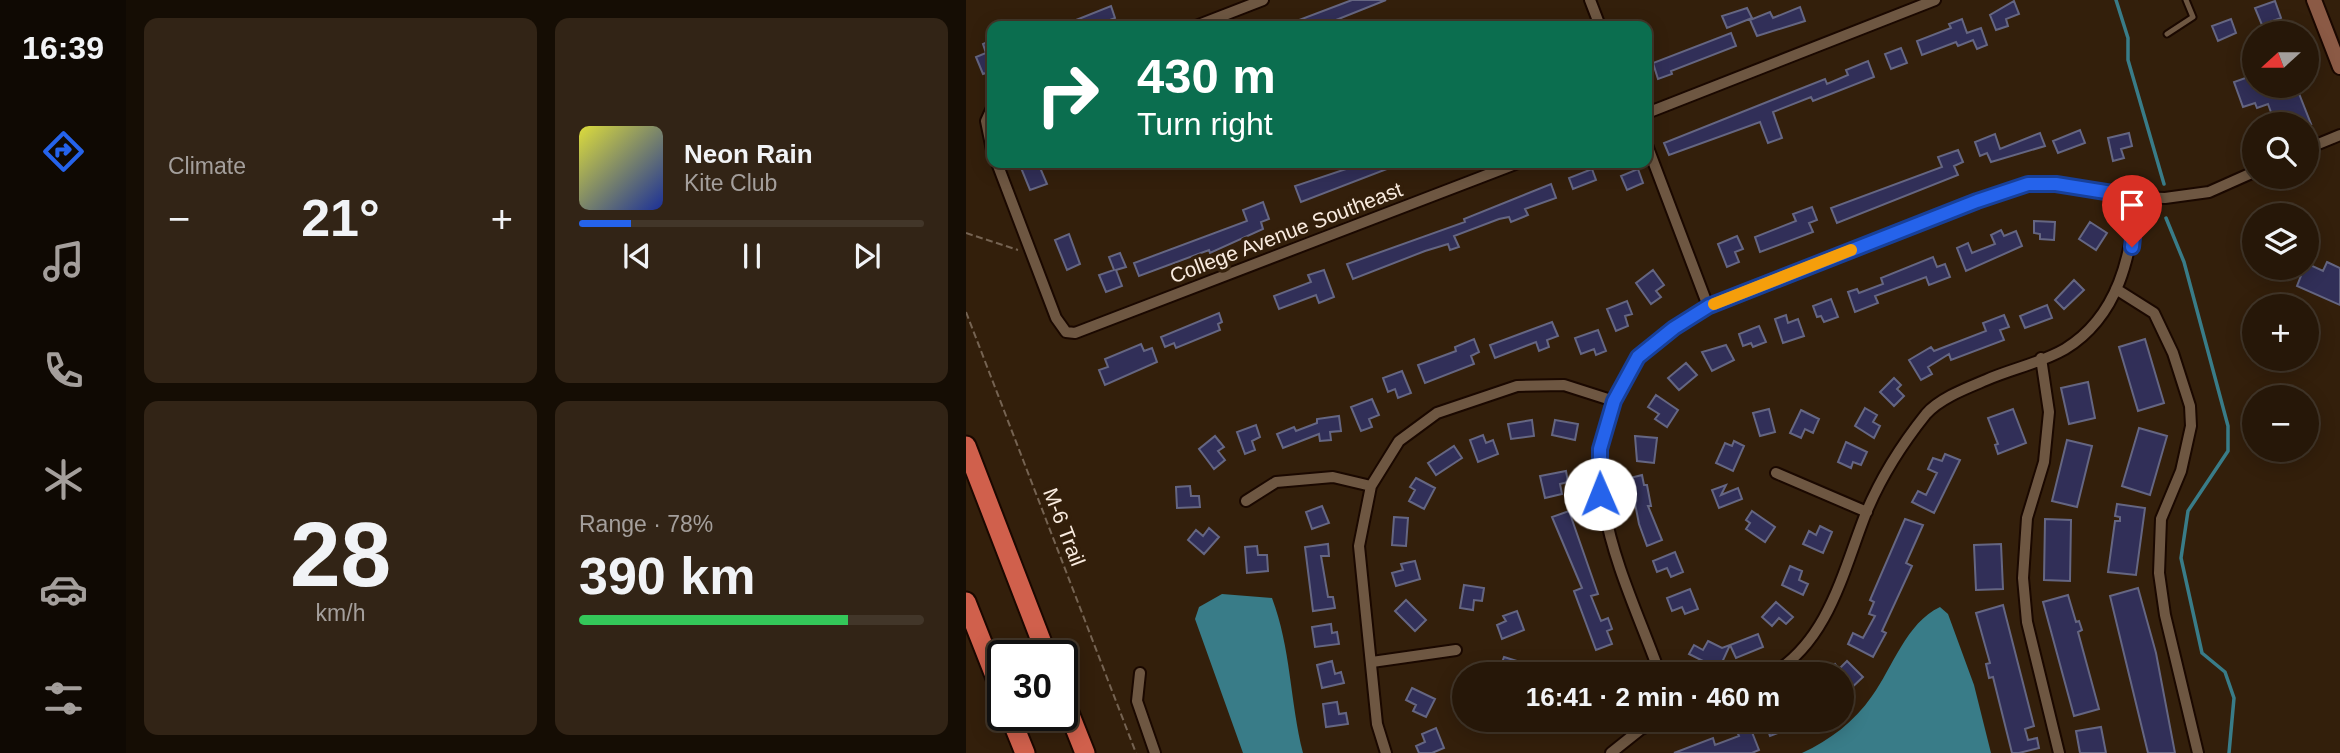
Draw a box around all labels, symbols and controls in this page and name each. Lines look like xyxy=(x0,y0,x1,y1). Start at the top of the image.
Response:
north arrow xyxy=(2242,21,2319,98)
map controls xyxy=(2242,21,2319,462)
text: 16:39 xyxy=(22,30,104,66)
icon: right xyxy=(1022,49,1113,140)
text: 430 m xyxy=(1137,49,1276,103)
text: Turn right xyxy=(1137,106,1273,142)
button: search xyxy=(2242,112,2319,189)
icon: directions xyxy=(39,127,88,176)
text: Neon Rain xyxy=(684,139,813,169)
text: Climate xyxy=(168,153,246,179)
text: Kite Club xyxy=(684,170,777,196)
pin xyxy=(2102,175,2162,247)
street label: College Avenue Southeast xyxy=(1166,177,1405,288)
icon: arrive xyxy=(2113,186,2151,224)
text: 21° xyxy=(301,189,380,247)
text: − xyxy=(168,198,190,240)
text: + xyxy=(491,198,513,240)
button: layers xyxy=(2242,203,2319,280)
icon: music xyxy=(39,237,88,286)
icon: previous xyxy=(618,237,656,275)
icon: pause xyxy=(733,237,771,275)
icon: next xyxy=(848,237,886,275)
button: + xyxy=(2242,294,2319,371)
icon: phone xyxy=(39,346,88,395)
button: − xyxy=(2242,385,2319,462)
icon: climate xyxy=(39,455,88,504)
position arrow xyxy=(1563,457,1637,531)
street label: M-6 Trail xyxy=(1039,485,1090,569)
text: 28 xyxy=(290,504,391,605)
text: Range · 78% xyxy=(579,511,713,537)
text: 390 km xyxy=(579,547,755,605)
icon: car xyxy=(39,565,88,614)
text: km/h xyxy=(316,600,365,626)
speed limit sign: 30 xyxy=(987,640,1078,731)
icon: filters xyxy=(39,674,88,723)
text: 16:41 · 2 min · 460 m xyxy=(1526,682,1780,712)

